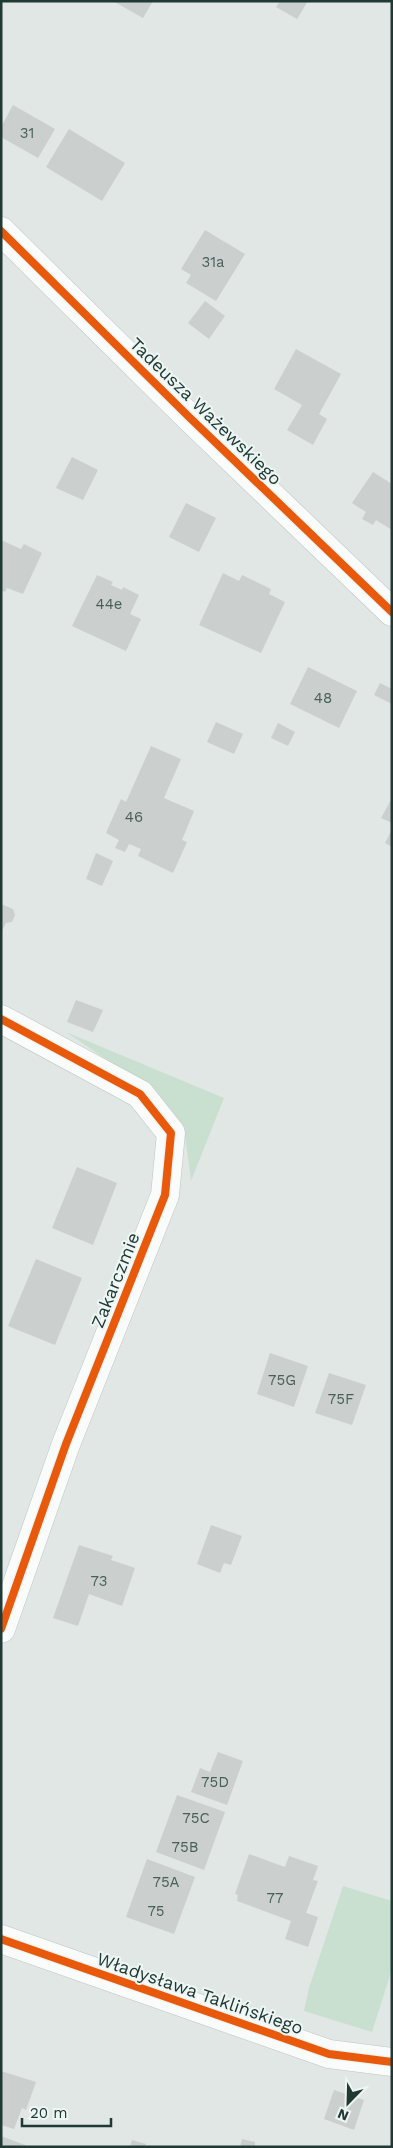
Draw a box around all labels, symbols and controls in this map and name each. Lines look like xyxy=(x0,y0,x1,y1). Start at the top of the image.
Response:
house number: 31 xyxy=(20,124,34,142)
house number: 31a xyxy=(201,253,225,271)
street label: Tadeusza Ważewskiego xyxy=(126,333,286,489)
house number: 44e xyxy=(96,595,123,613)
house number: 48 xyxy=(314,689,332,707)
house number: 46 xyxy=(125,808,143,826)
street label: Zakarczmie xyxy=(86,1229,144,1331)
house number: 75G xyxy=(268,1371,296,1389)
house number: 75F xyxy=(328,1390,354,1408)
house number: 73 xyxy=(90,1572,108,1590)
house number: 75D xyxy=(201,1773,229,1791)
house number: 75C xyxy=(182,1809,210,1827)
house number: 75B xyxy=(172,1838,198,1856)
house number: 75A xyxy=(152,1873,180,1891)
house number: 77 xyxy=(267,1889,283,1907)
house number: 75 xyxy=(147,1902,165,1920)
street label: Władysława Taklińskiego xyxy=(94,1948,306,2038)
north arrow xyxy=(323,2078,373,2128)
scale bar xyxy=(22,2096,111,2128)
text: 20 m xyxy=(30,2104,68,2122)
text: N xyxy=(335,2106,351,2124)

